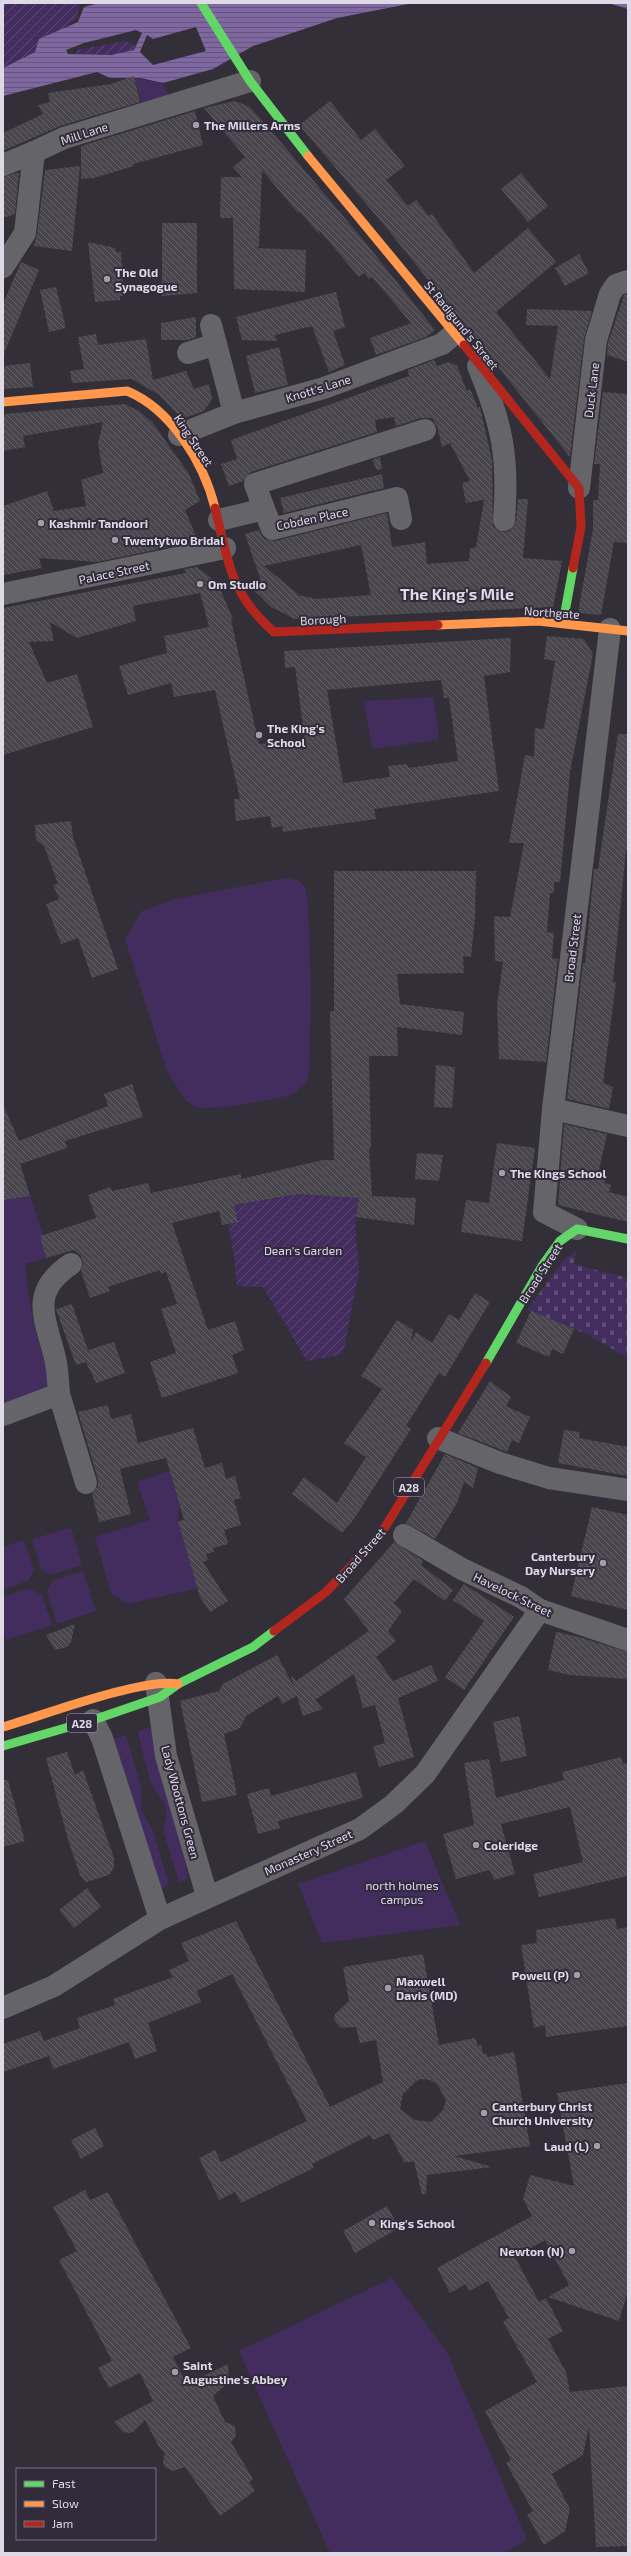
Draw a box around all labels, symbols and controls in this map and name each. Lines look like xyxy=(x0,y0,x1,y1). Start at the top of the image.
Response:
place label: The Millers Arms xyxy=(204,118,300,132)
street label: Mill Lane xyxy=(58,119,110,147)
marker: The Millers Arms xyxy=(191,120,201,130)
place label: The Old Synagogue xyxy=(115,265,178,294)
marker: The Old Synagogue xyxy=(102,274,112,284)
street label: St Radigund's Street xyxy=(422,278,502,372)
street label: Duck Lane xyxy=(581,362,601,418)
street label: Knott's Lane xyxy=(284,371,352,405)
street label: King Street xyxy=(171,411,217,469)
street label: Cobden Place xyxy=(275,504,349,532)
place label: Kashmir Tandoori xyxy=(49,516,148,530)
marker: Kashmir Tandoori xyxy=(36,518,46,528)
place label: Twentytwo Bridal xyxy=(123,533,224,548)
marker: Twentytwo Bridal xyxy=(110,535,120,545)
street label: Palace Street xyxy=(77,558,151,586)
place label: Om Studio xyxy=(208,577,266,591)
marker: Om Studio xyxy=(195,579,205,589)
district label: The King's Mile xyxy=(400,584,514,603)
street label: Northgate xyxy=(524,603,580,621)
street label: Borough xyxy=(300,611,346,627)
place label: The King's School xyxy=(267,721,325,749)
marker: The King's School xyxy=(254,730,264,740)
street label: Broad Street xyxy=(561,913,583,983)
place label: The Kings School xyxy=(510,1166,606,1180)
marker: The Kings School xyxy=(497,1168,507,1178)
street label: Broad Street xyxy=(516,1240,565,1305)
park label: Dean's Garden xyxy=(264,1243,342,1257)
road number: A28 xyxy=(394,1478,424,1496)
street label: Broad Street xyxy=(332,1524,388,1585)
place label: Canterbury Day Nursery xyxy=(525,1549,595,1578)
marker: Canterbury Day Nursery xyxy=(598,1558,608,1568)
street label: Havelock Street xyxy=(471,1569,555,1619)
road number: A28 xyxy=(67,1714,97,1732)
street label: Lady Woottons Green xyxy=(159,1744,203,1860)
street label: Monastery Street xyxy=(262,1826,355,1878)
place label: Coleridge xyxy=(484,1838,538,1852)
marker: Coleridge xyxy=(471,1840,481,1850)
park label: north holmes campus xyxy=(365,1878,439,1906)
place label: Powell (P) xyxy=(512,1968,569,1982)
marker: Powell (P) xyxy=(572,1970,582,1980)
place label: Maxwell Davis (MD) xyxy=(396,1974,457,2002)
marker: Maxwell Davis (MD) xyxy=(383,1983,393,1993)
place label: Canterbury Christ Church University xyxy=(492,2099,593,2128)
marker: Canterbury Christ Church University xyxy=(479,2108,489,2118)
place label: Laud (L) xyxy=(544,2139,589,2153)
marker: Laud (L) xyxy=(592,2141,602,2151)
place label: King's School xyxy=(380,2216,455,2230)
marker: King's School xyxy=(367,2218,377,2228)
place label: Newton (N) xyxy=(499,2244,564,2258)
marker: Newton (N) xyxy=(567,2246,577,2256)
place label: Saint Augustine's Abbey xyxy=(183,2358,288,2387)
marker: Saint Augustine's Abbey xyxy=(170,2367,180,2377)
legend xyxy=(16,2468,156,2540)
text: Fast xyxy=(52,2476,76,2490)
text: Slow xyxy=(52,2496,79,2510)
text: Jam xyxy=(52,2516,73,2530)

